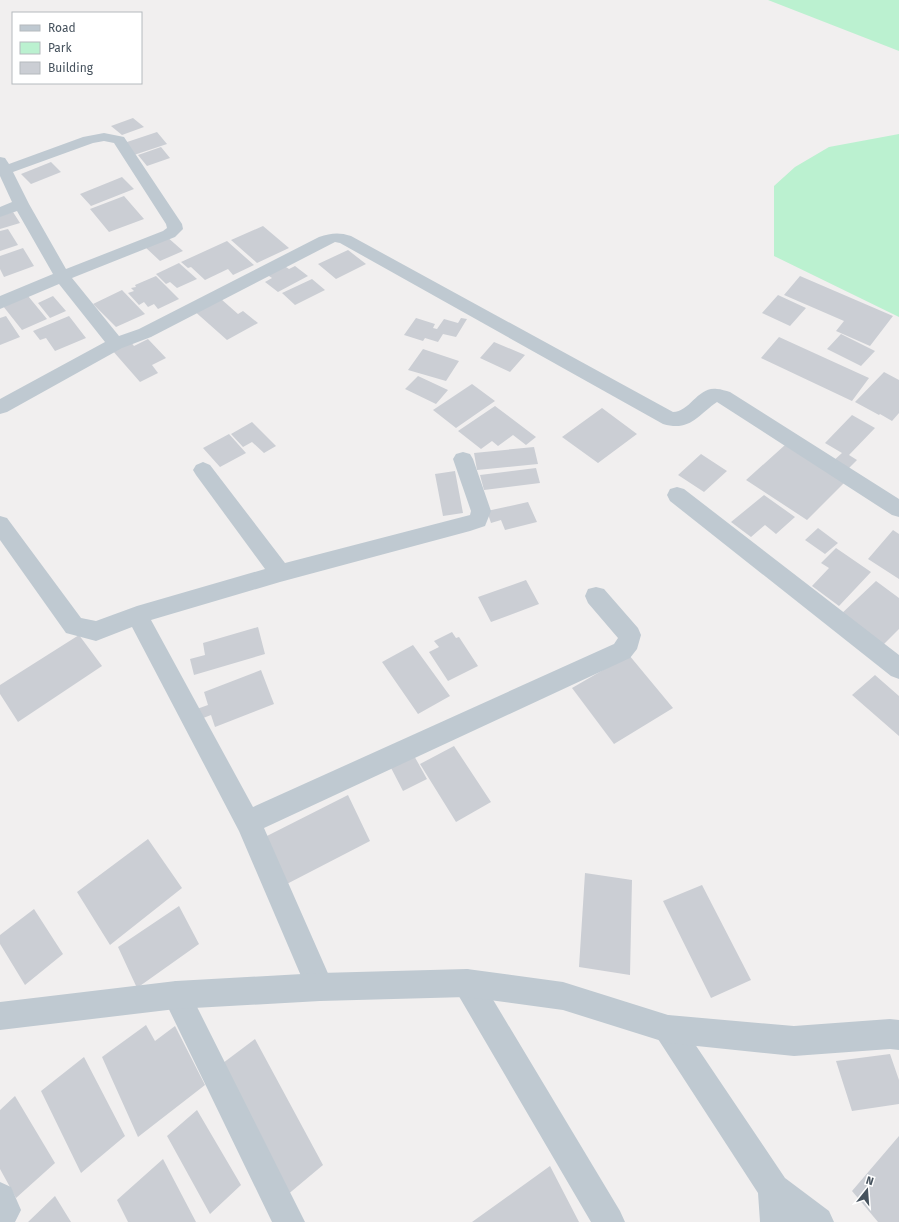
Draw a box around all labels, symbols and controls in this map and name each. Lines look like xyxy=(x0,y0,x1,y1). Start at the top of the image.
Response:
legend xyxy=(12,12,142,84)
text: Road xyxy=(48,21,76,35)
text: Park xyxy=(48,41,72,55)
text: Building xyxy=(48,61,94,75)
north arrow xyxy=(847,1170,887,1210)
text: N xyxy=(864,1174,875,1188)

